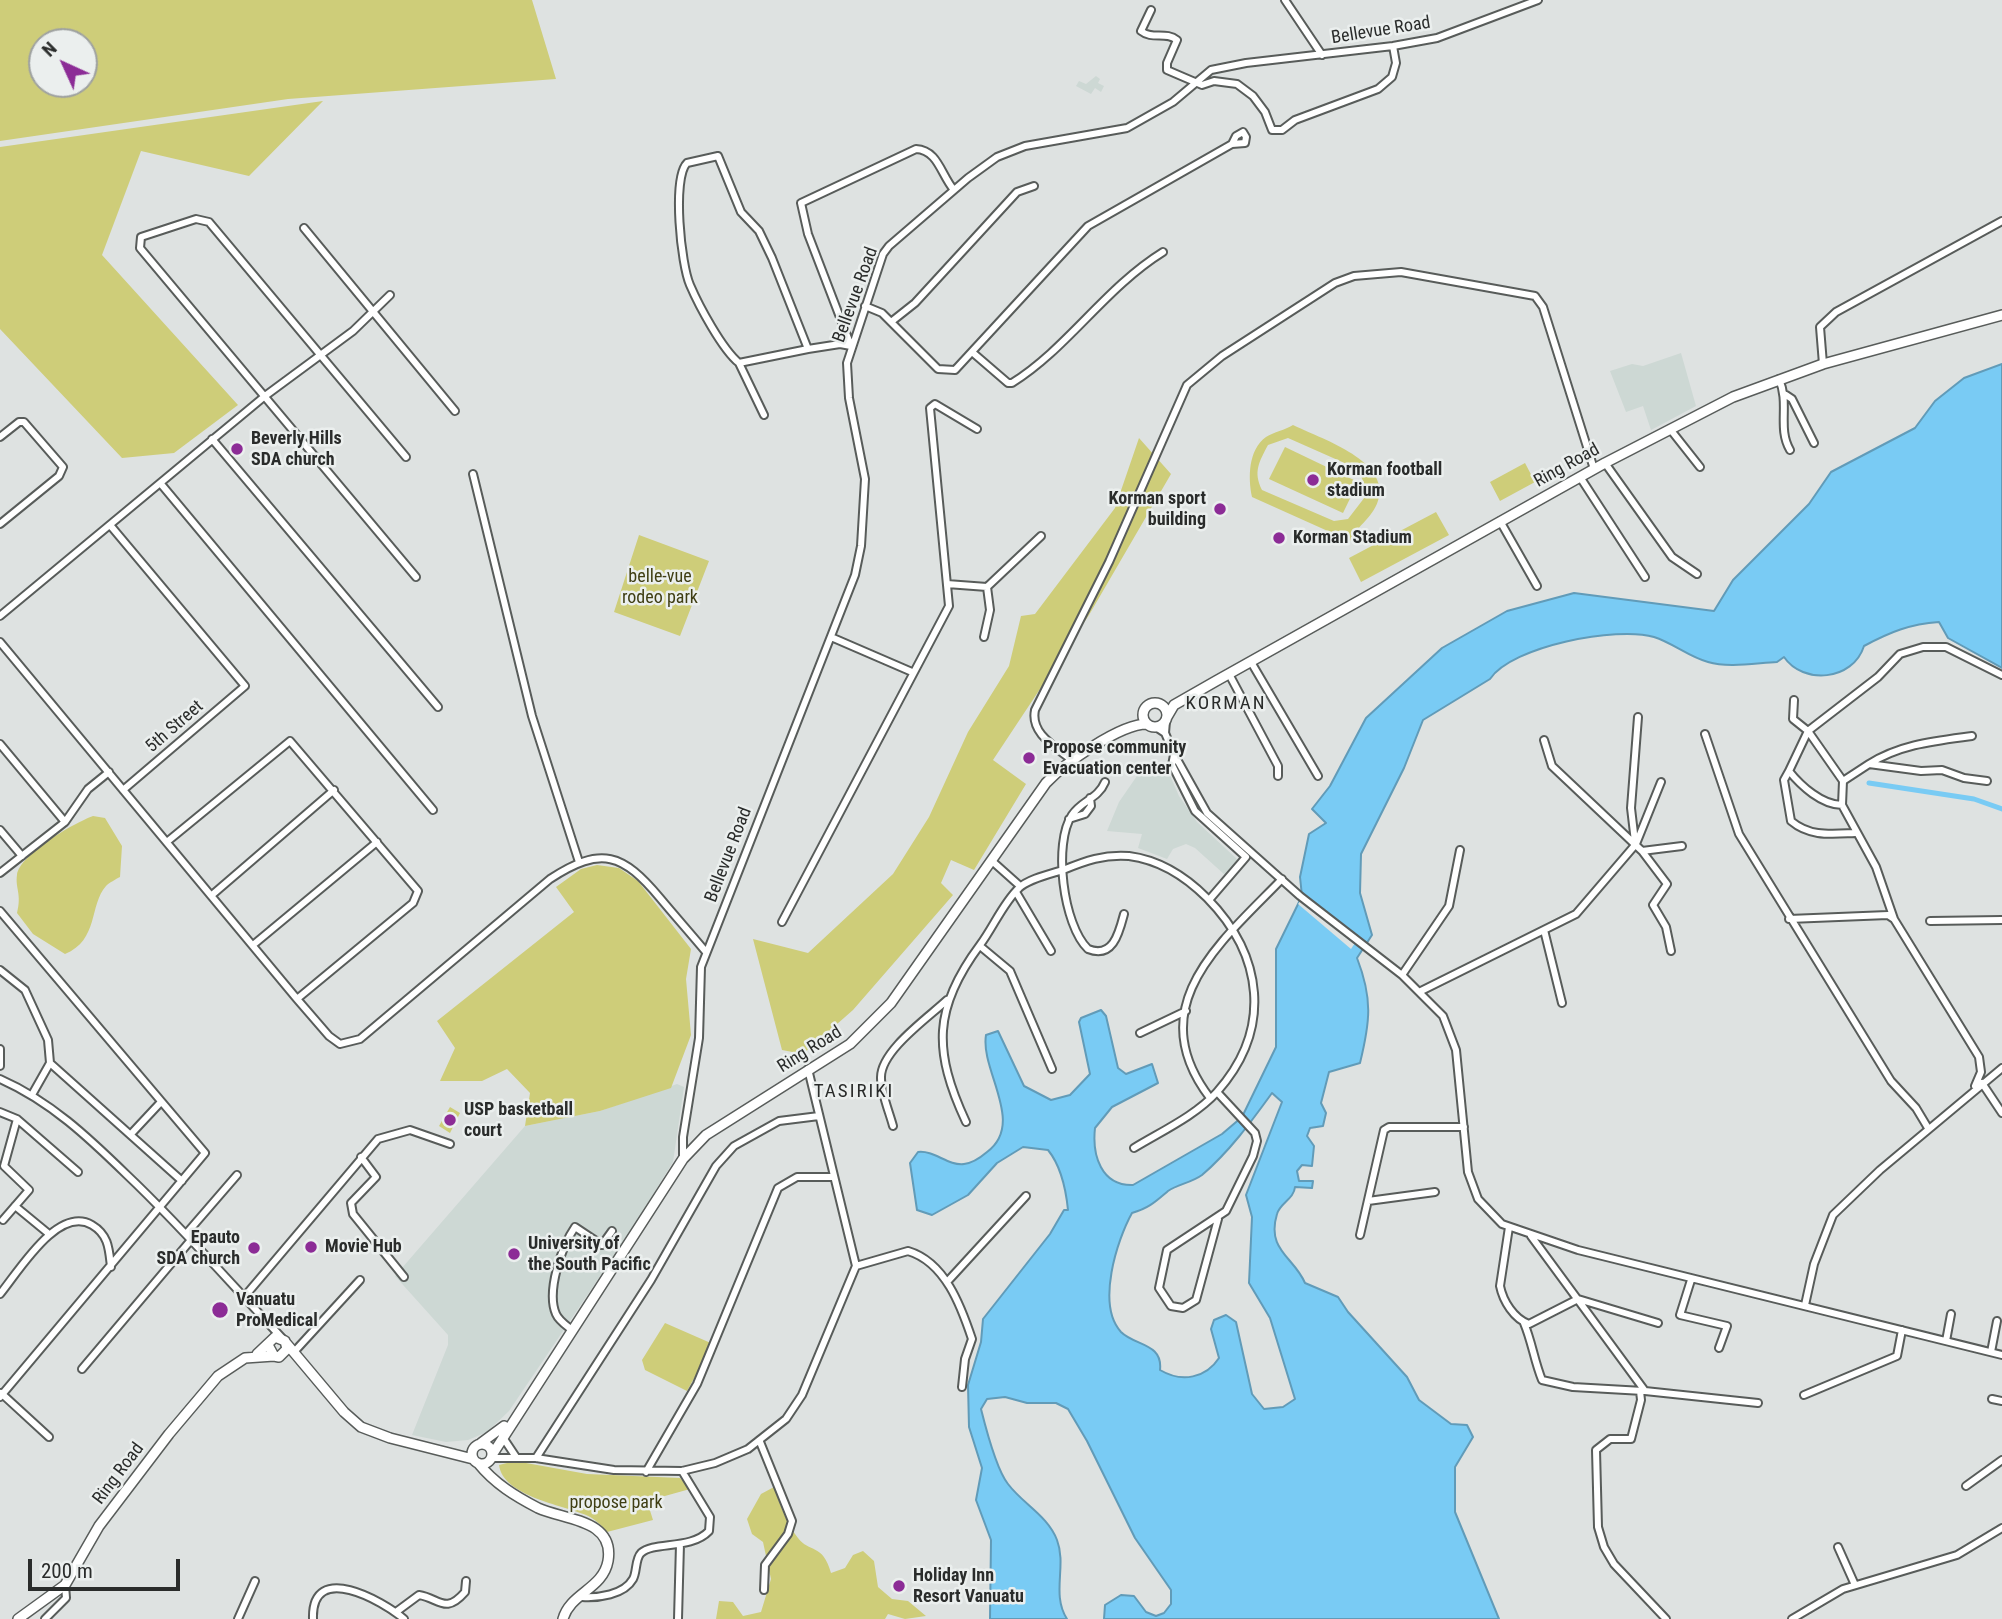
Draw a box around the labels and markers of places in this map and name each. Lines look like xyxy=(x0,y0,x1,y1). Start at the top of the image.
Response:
place label: Beverly Hills SDA church xyxy=(251,428,342,471)
marker: Beverly Hills SDA church xyxy=(229,441,245,457)
place label: Korman football stadium xyxy=(1327,459,1442,502)
marker: Korman football stadium xyxy=(1305,472,1321,488)
place label: Korman sport building xyxy=(1109,488,1206,530)
marker: Korman sport building xyxy=(1212,501,1228,517)
place label: Korman Stadium xyxy=(1293,527,1412,549)
marker: Korman Stadium xyxy=(1271,530,1287,546)
place label: Propose community Evacuation center xyxy=(1043,737,1186,780)
marker: Propose community Evacuation center xyxy=(1021,750,1037,766)
place label: USP basketball court xyxy=(464,1099,573,1142)
marker: USP basketball court xyxy=(442,1112,458,1128)
place label: Epauto SDA church xyxy=(156,1227,240,1270)
place label: University of the South Pacific xyxy=(528,1233,651,1276)
place label: Movie Hub xyxy=(325,1236,402,1258)
marker: Movie Hub xyxy=(303,1239,319,1255)
marker: Epauto SDA church xyxy=(246,1240,262,1256)
marker: University of the South Pacific xyxy=(506,1246,522,1262)
place label: Vanuatu ProMedical xyxy=(236,1289,318,1332)
marker: Vanuatu ProMedical xyxy=(210,1300,230,1320)
place label: Holiday Inn Resort Vanuatu xyxy=(913,1565,1024,1608)
marker: Holiday Inn Resort Vanuatu xyxy=(891,1578,907,1594)

